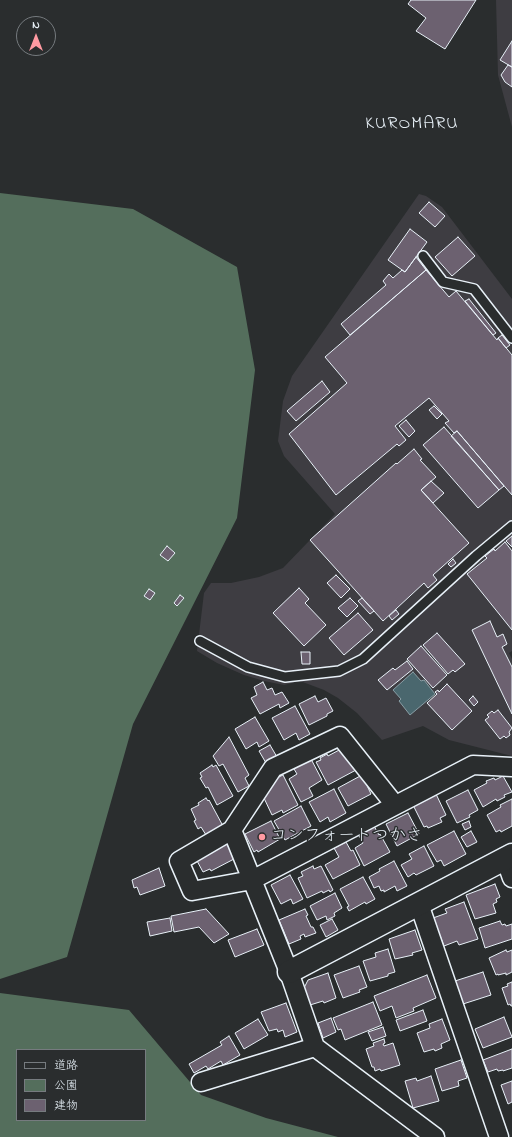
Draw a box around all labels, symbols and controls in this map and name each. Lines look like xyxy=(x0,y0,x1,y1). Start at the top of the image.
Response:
north arrow xyxy=(16,16,56,56)
text: N xyxy=(32,17,40,33)
district label: KUROMARU xyxy=(365,114,459,136)
place label: コンフォートつかさ xyxy=(270,827,423,847)
marker: コンフォートつかさ xyxy=(257,832,267,842)
legend xyxy=(16,1049,146,1121)
text: 道路 xyxy=(54,1057,78,1075)
text: 公園 xyxy=(54,1077,78,1095)
text: 建物 xyxy=(54,1097,78,1115)

